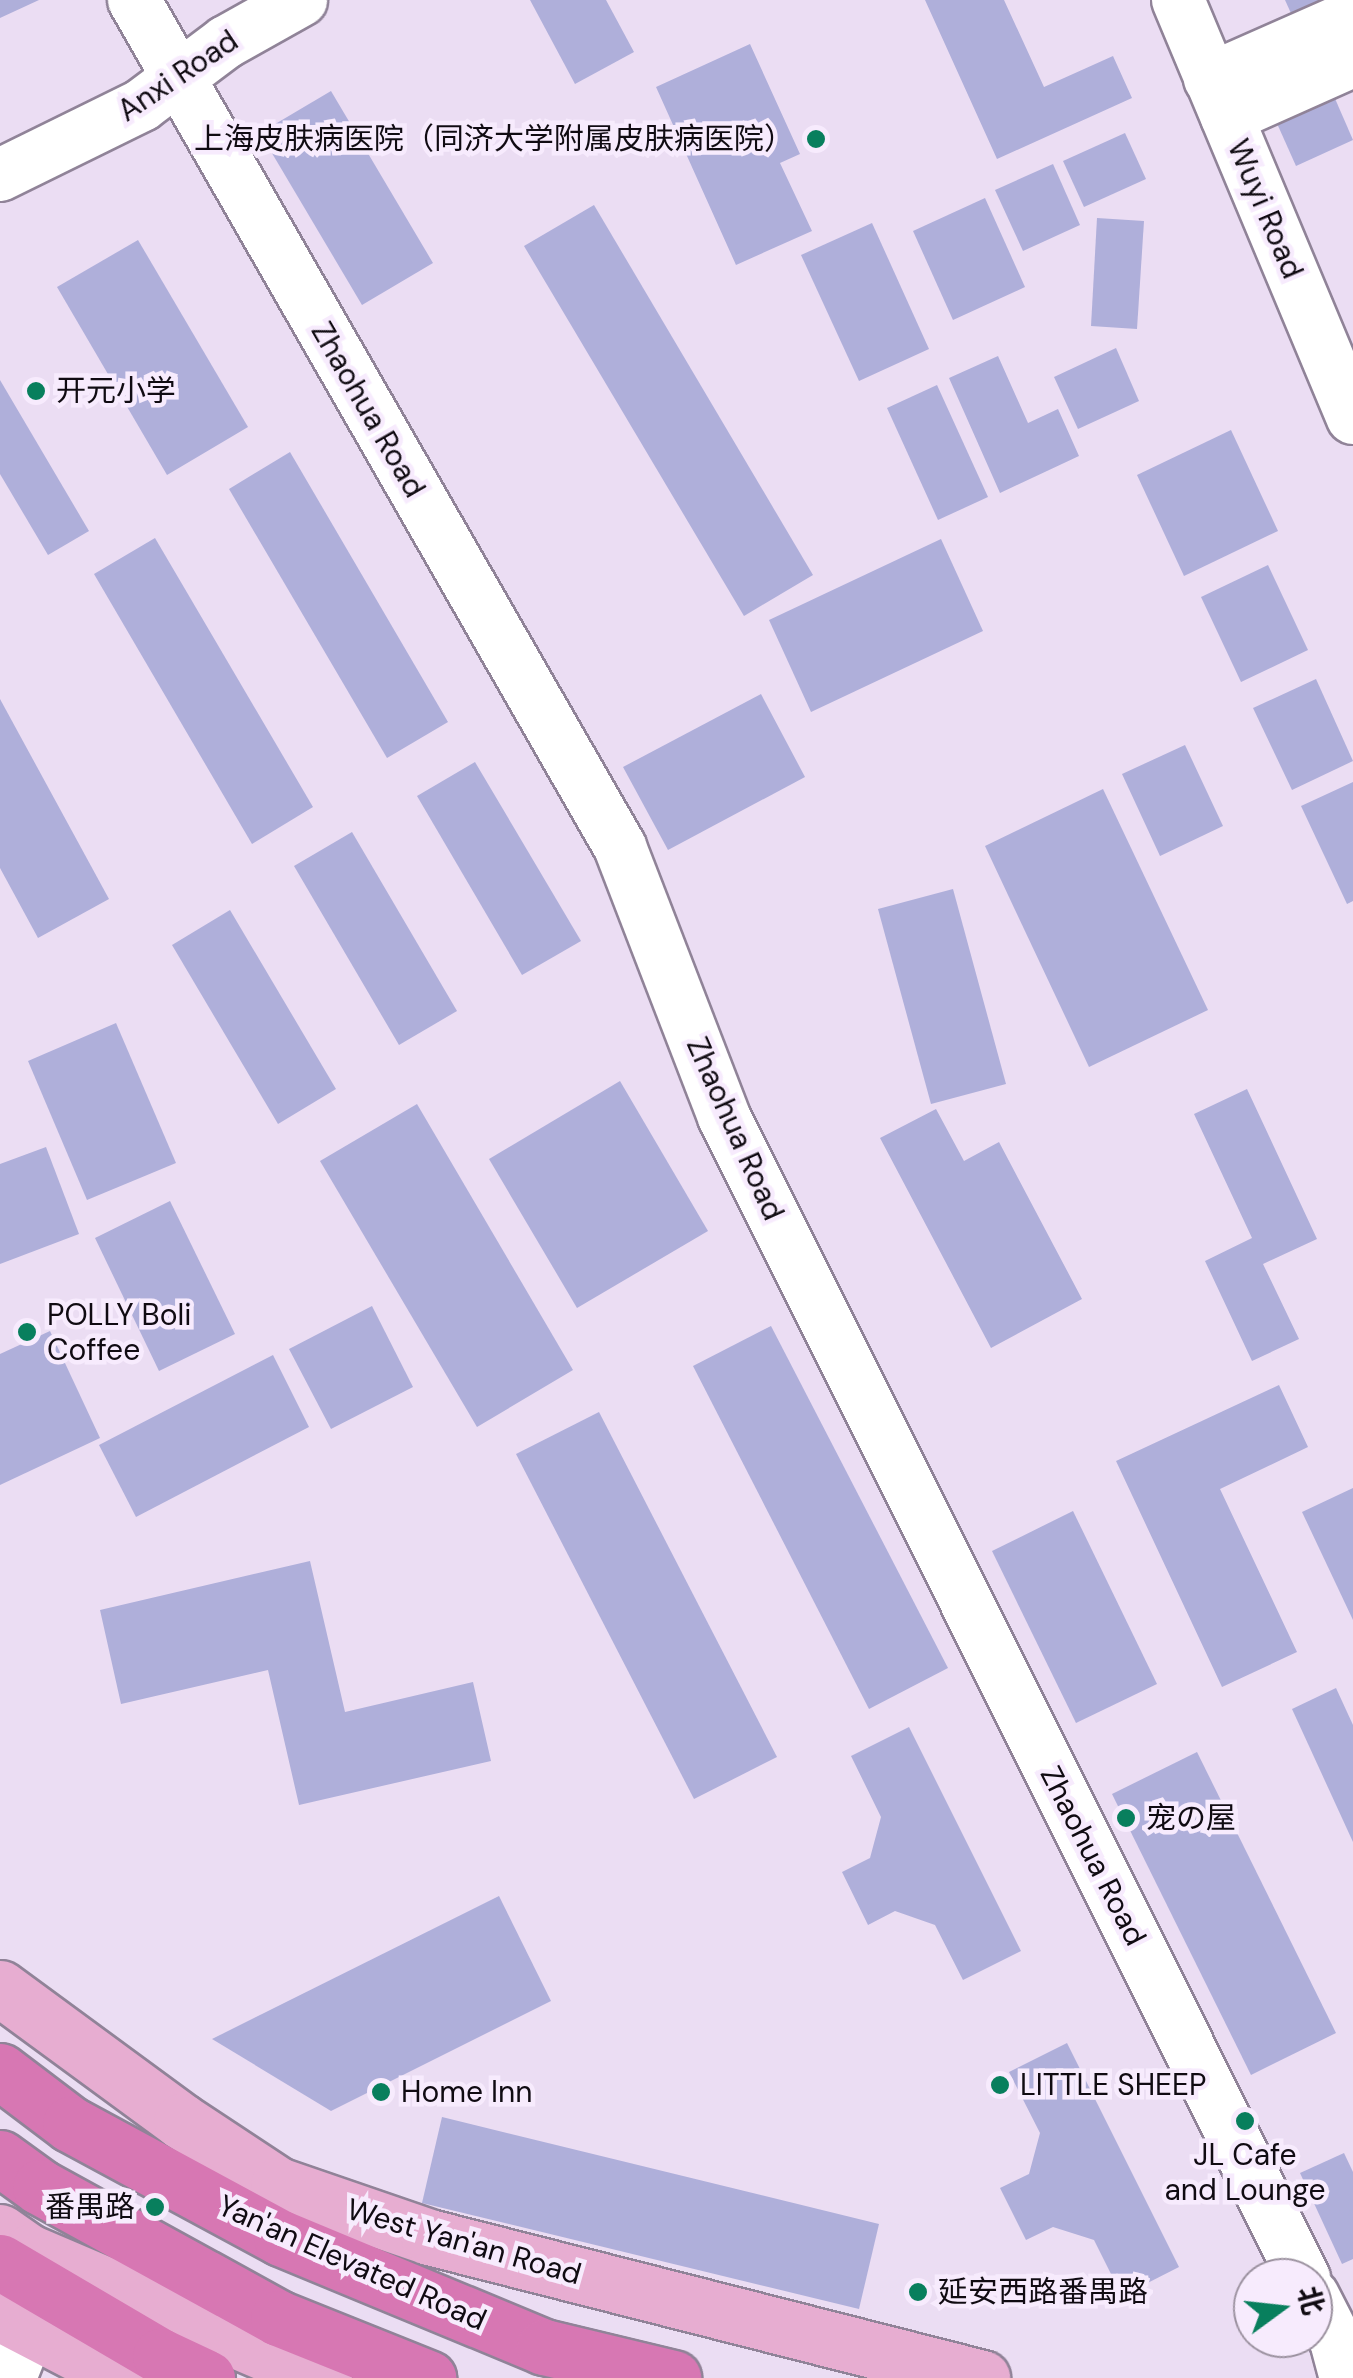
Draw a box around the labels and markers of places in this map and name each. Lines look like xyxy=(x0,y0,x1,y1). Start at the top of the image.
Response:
place label: 上海皮肤病医院（同济大学附属皮肤病医院） xyxy=(194,121,794,157)
marker: 上海皮肤病医院（同济大学附属皮肤病医院） xyxy=(803,126,829,152)
place label: 开元小学 xyxy=(56,373,176,409)
marker: 开元小学 xyxy=(25,380,47,402)
place label: POLLY Boli Coffee xyxy=(47,1297,191,1368)
marker: POLLY Boli Coffee xyxy=(16,1321,38,1343)
place label: 宠の屋 xyxy=(1146,1800,1236,1836)
marker: 宠の屋 xyxy=(1115,1807,1137,1829)
place label: LITTLE SHEEP xyxy=(1020,2067,1206,2103)
place label: Home Inn xyxy=(401,2074,532,2110)
marker: LITTLE SHEEP xyxy=(989,2074,1011,2096)
marker: Home Inn xyxy=(370,2081,392,2103)
marker: JL Cafe and Lounge xyxy=(1234,2110,1256,2132)
place label: JL Cafe and Lounge xyxy=(1165,2137,1325,2208)
place label: 番禺路 xyxy=(45,2189,135,2225)
marker: 番禺路 xyxy=(144,2196,166,2218)
place label: 延安西路番禺路 xyxy=(938,2274,1148,2310)
marker: 延安西路番禺路 xyxy=(907,2281,929,2303)

